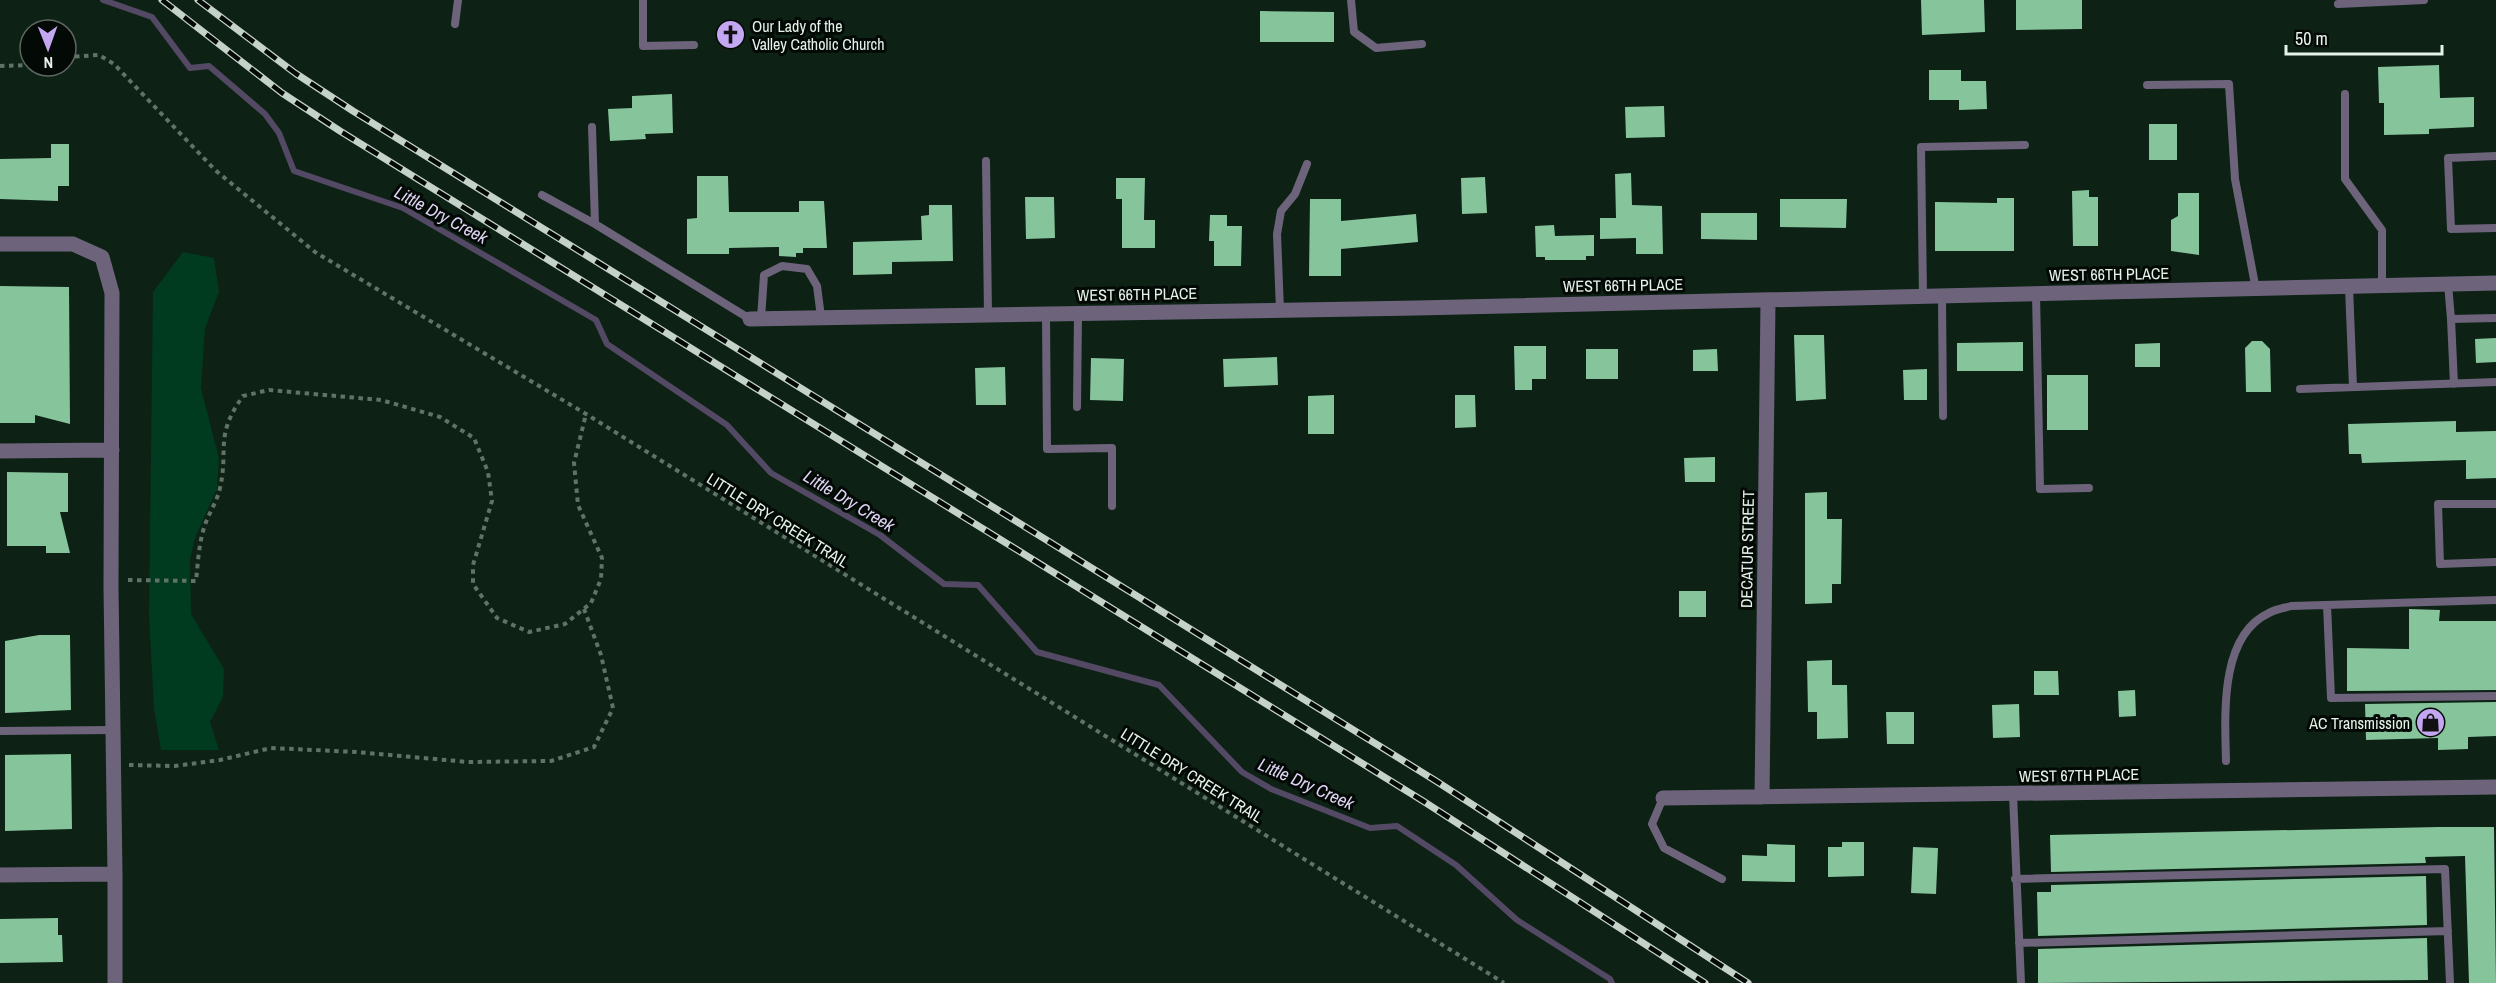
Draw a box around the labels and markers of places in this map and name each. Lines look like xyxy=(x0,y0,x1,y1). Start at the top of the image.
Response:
place label: Our Lady of the Valley Catholic Church xyxy=(752,15,884,55)
church icon: Our Lady of the Valley Catholic Church xyxy=(715,19,747,51)
shop icon: AC Transmission xyxy=(2415,707,2447,739)
place label: AC Transmission xyxy=(2308,712,2410,734)

